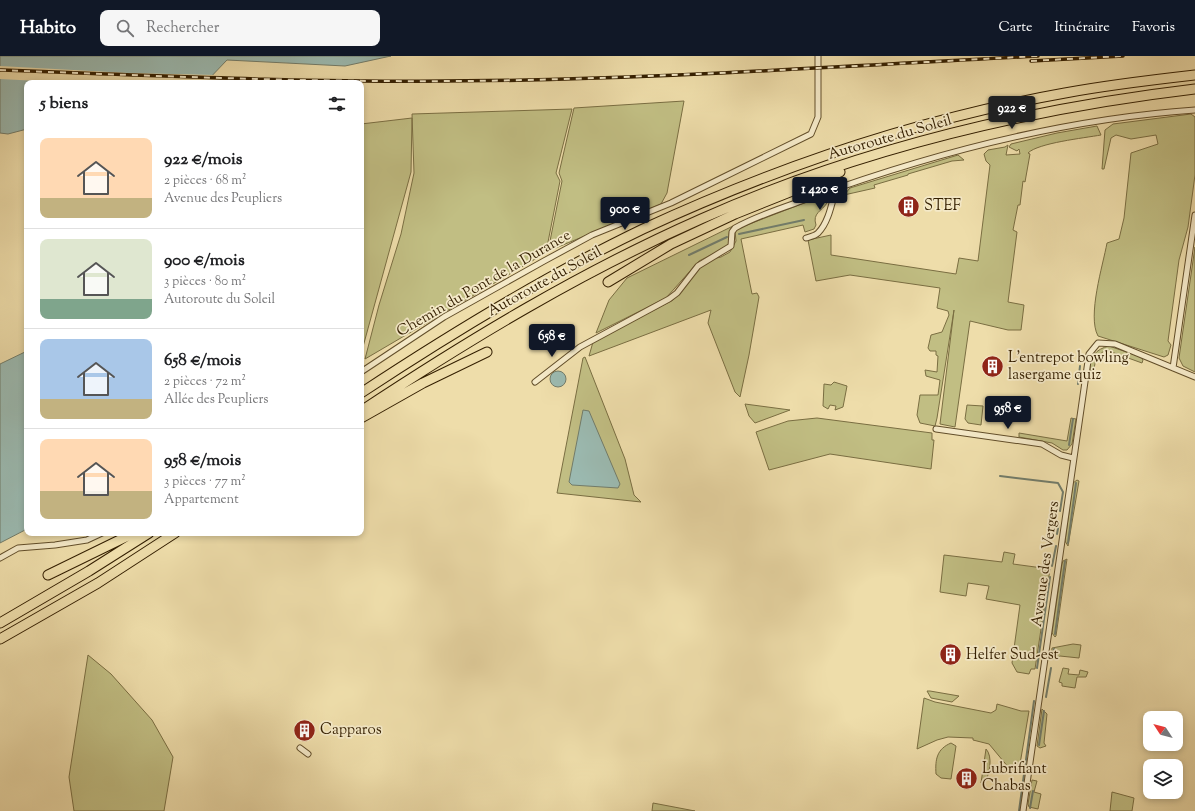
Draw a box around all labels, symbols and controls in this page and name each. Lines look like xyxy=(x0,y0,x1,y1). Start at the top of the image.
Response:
search box xyxy=(100,10,380,46)
text: Habito xyxy=(20,15,76,42)
icon: search xyxy=(114,17,136,39)
text: Rechercher xyxy=(146,18,219,39)
text: Carte xyxy=(999,18,1032,38)
text: Itinéraire xyxy=(1054,18,1110,38)
text: Favoris xyxy=(1132,18,1175,38)
text: 5 biens xyxy=(40,92,88,116)
icon: filters xyxy=(326,93,348,115)
pin: 922 € xyxy=(984,96,1040,130)
text: 922 € xyxy=(997,100,1027,118)
street label: Autoroute du Soleil xyxy=(826,110,954,166)
text: 922 €/mois xyxy=(164,148,243,172)
icon: home xyxy=(72,154,120,202)
text: 2 pièces · 68 m² xyxy=(164,172,246,190)
pin: 1 420 € xyxy=(783,177,857,211)
text: 1 420 € xyxy=(801,181,839,199)
text: Avenue des Peupliers xyxy=(164,190,282,208)
building icon: STEF xyxy=(896,193,922,219)
place label: STEF xyxy=(924,196,962,217)
pin: 900 € xyxy=(597,197,653,231)
text: 900 € xyxy=(610,201,640,219)
street label: Chemin du Pont de la Durance xyxy=(393,225,575,343)
street label: Autoroute du Soleil xyxy=(484,242,606,322)
text: 900 €/mois xyxy=(164,249,245,273)
icon: home xyxy=(72,255,120,303)
text: 3 pièces · 80 m² xyxy=(164,273,246,291)
text: Autoroute du Soleil xyxy=(164,291,275,309)
pin: 658 € xyxy=(524,324,580,358)
text: 658 € xyxy=(538,328,566,346)
place label: L'entrepot bowling lasergame quiz xyxy=(1008,348,1129,386)
text: 658 €/mois xyxy=(164,349,241,373)
building icon: L'entrepot bowling lasergame quiz xyxy=(979,354,1005,380)
icon: home xyxy=(72,355,120,403)
text: 2 pièces · 72 m² xyxy=(164,373,246,391)
text: Allée des Peupliers xyxy=(164,391,268,409)
pin: 958 € xyxy=(980,396,1036,430)
text: 958 € xyxy=(994,400,1022,418)
text: 958 €/mois xyxy=(164,449,241,473)
icon: home xyxy=(72,455,120,503)
text: 3 pièces · 77 m² xyxy=(164,473,246,491)
text: Appartement xyxy=(164,491,239,509)
street label: Avenue des Vergers xyxy=(1027,500,1065,628)
building icon: Helfer Sud-est xyxy=(938,642,964,668)
place label: Helfer Sud-est xyxy=(966,645,1059,666)
north arrow xyxy=(1143,711,1183,751)
map controls xyxy=(1143,711,1183,799)
building icon: Capparos xyxy=(292,717,318,743)
place label: Capparos xyxy=(320,720,382,741)
place label: Lubrifiant Chabas xyxy=(982,759,1047,797)
button: layers xyxy=(1143,759,1183,799)
building icon: Lubrifiant Chabas xyxy=(954,765,980,791)

